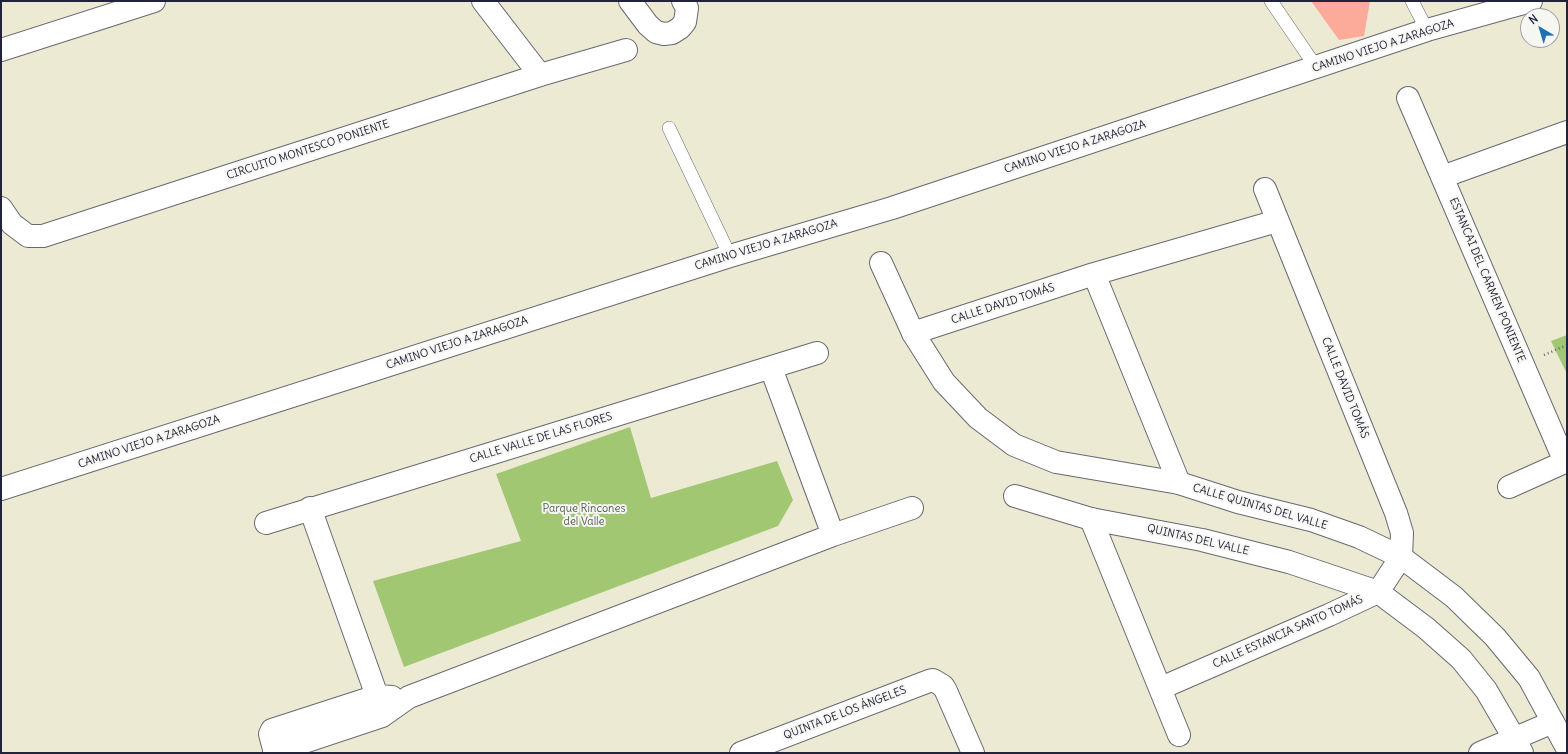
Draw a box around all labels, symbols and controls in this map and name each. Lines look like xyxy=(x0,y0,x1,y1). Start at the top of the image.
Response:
north arrow xyxy=(1520,8,1560,48)
text: N xyxy=(1526,11,1541,27)
street label: CAMINO VIEJO A ZARAGOZA xyxy=(1310,17,1456,75)
street label: CIRCUITO MONTESCO PONIENTE xyxy=(225,117,391,183)
street label: CAMINO VIEJO A ZARAGOZA xyxy=(1002,118,1148,176)
street label: ESTANCAI DEL CARMEN PONIENTE xyxy=(1446,196,1528,364)
street label: CAMINO VIEJO A ZARAGOZA xyxy=(693,217,839,273)
street label: CALLE DAVID TOMÁS xyxy=(950,281,1056,327)
street label: CAMINO VIEJO A ZARAGOZA xyxy=(384,314,530,372)
street label: CALLE DAVID TOMÁS xyxy=(1319,335,1371,441)
street label: CALLE VALLE DE LAS FLORES xyxy=(468,410,614,466)
street label: CAMINO VIEJO A ZARAGOZA xyxy=(76,413,222,471)
street label: CALLE QUINTAS DEL VALLE xyxy=(1191,481,1329,533)
park label: Parque Rincones del Valle xyxy=(543,502,625,528)
street label: QUINTAS DEL VALLE xyxy=(1146,522,1250,558)
street label: CALLE ESTANCIA SANTO TOMÁS xyxy=(1211,593,1365,671)
street label: QUINTA DE LOS ÁNGELES xyxy=(782,683,908,743)

